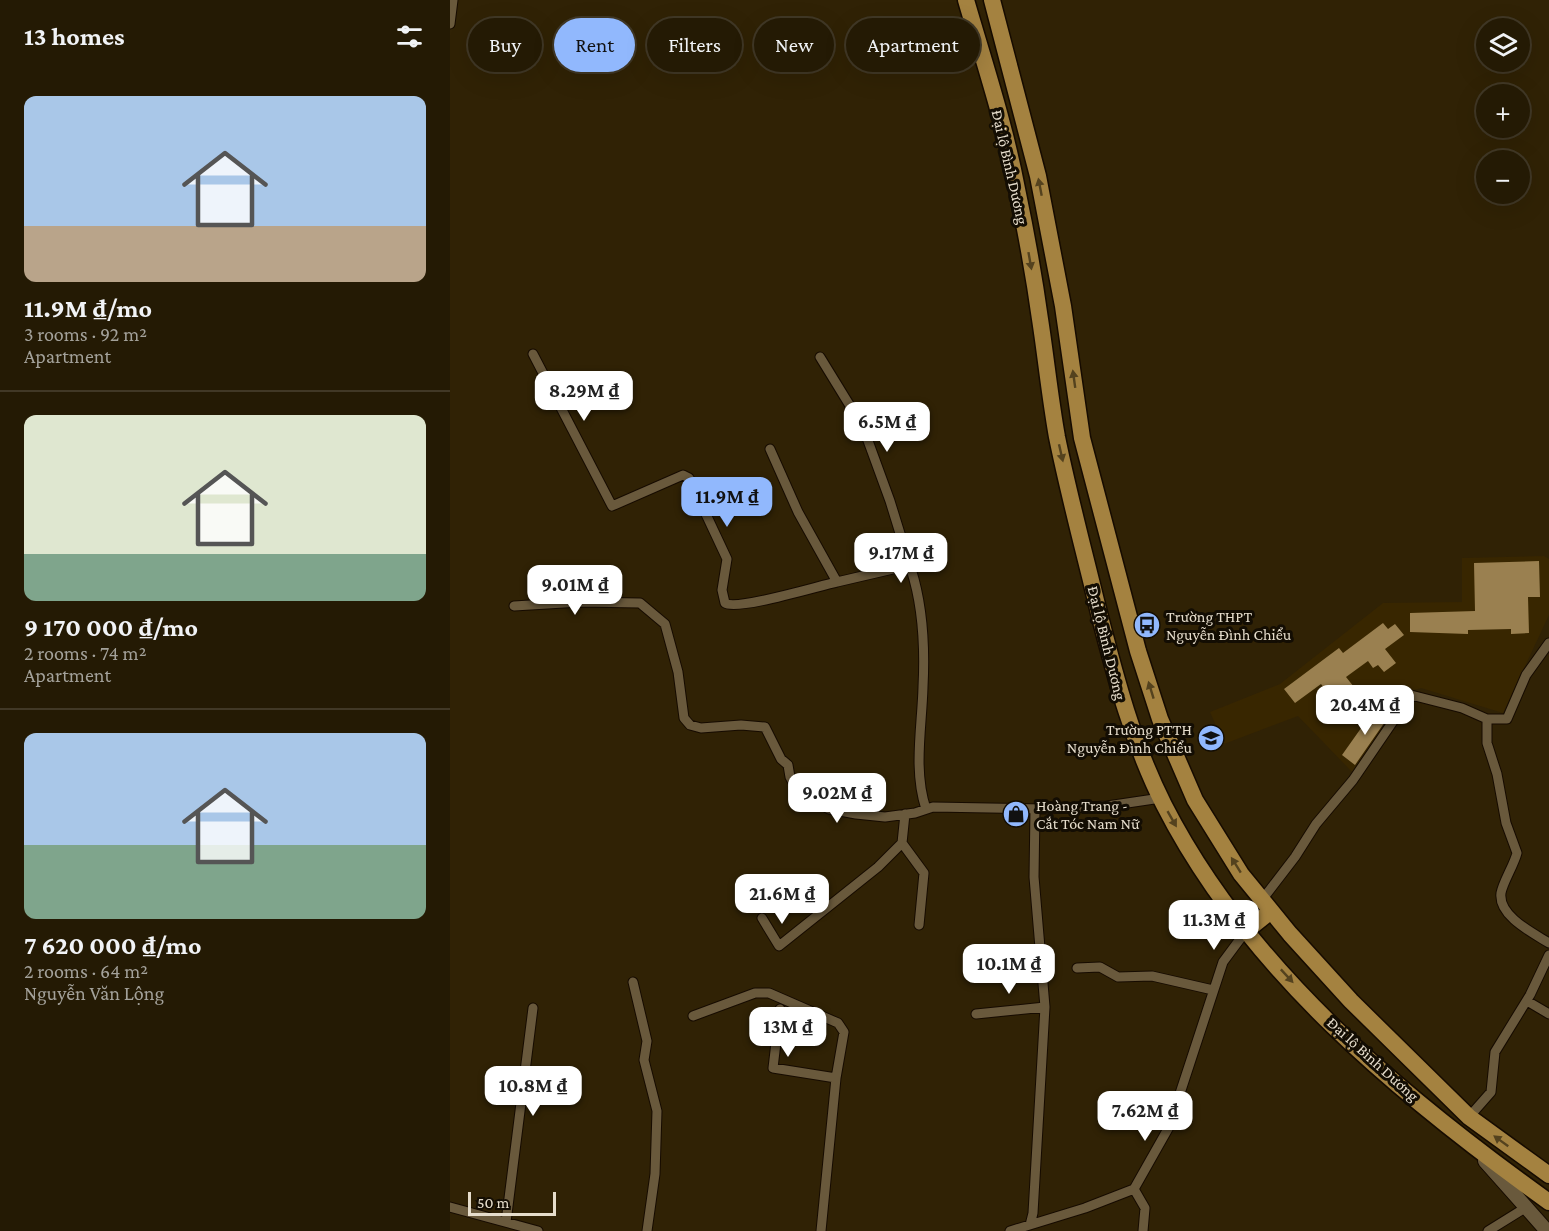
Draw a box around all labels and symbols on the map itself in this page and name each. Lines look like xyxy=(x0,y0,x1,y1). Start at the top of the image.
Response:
street label: Đại lộ Bình Dương xyxy=(988,108,1031,226)
one-way arrow xyxy=(1035,178,1044,197)
one-way arrow xyxy=(1026,251,1035,270)
one-way arrow xyxy=(1069,370,1078,389)
pin: 8.29M ₫ xyxy=(529,371,639,422)
pin: 6.5M ₫ xyxy=(838,402,936,453)
one-way arrow xyxy=(1057,444,1067,462)
pin: 11.9M ₫ xyxy=(672,477,782,528)
pin: 9.17M ₫ xyxy=(846,533,956,584)
pin: 9.01M ₫ xyxy=(520,565,630,616)
street label: Đại lộ Bình Dương xyxy=(1084,584,1129,702)
place label: Trường THPT Nguyễn Đình Chiểu xyxy=(1166,608,1292,644)
bus stop icon: Trường THPT Nguyễn Đình Chiểu xyxy=(1132,610,1162,640)
one-way arrow xyxy=(1146,681,1155,699)
pin: 20.4M ₫ xyxy=(1310,685,1420,736)
place label: Trường PTTH Nguyễn Đình Chiểu xyxy=(1067,721,1193,757)
school or university icon: Trường PTTH Nguyễn Đình Chiểu xyxy=(1196,723,1226,753)
pin: 9.02M ₫ xyxy=(782,773,892,824)
place label: Hoàng Trang - Cắt Tóc Nam Nữ xyxy=(1036,797,1140,832)
shop icon: Hoàng Trang - Cắt Tóc Nam Nữ xyxy=(1001,799,1031,829)
one-way arrow xyxy=(1167,811,1178,827)
one-way arrow xyxy=(1230,857,1241,873)
pin: 21.6M ₫ xyxy=(727,874,837,925)
pin: 11.3M ₫ xyxy=(1159,900,1269,951)
pin: 10.1M ₫ xyxy=(954,944,1064,995)
one-way arrow xyxy=(1280,968,1293,983)
pin: 13M ₫ xyxy=(746,1007,830,1058)
street label: Đại lộ Bình Dương xyxy=(1323,1014,1422,1105)
pin: 10.8M ₫ xyxy=(478,1066,588,1117)
pin: 7.62M ₫ xyxy=(1090,1091,1200,1142)
one-way arrow xyxy=(1494,1135,1510,1147)
scale bar xyxy=(468,1189,556,1216)

